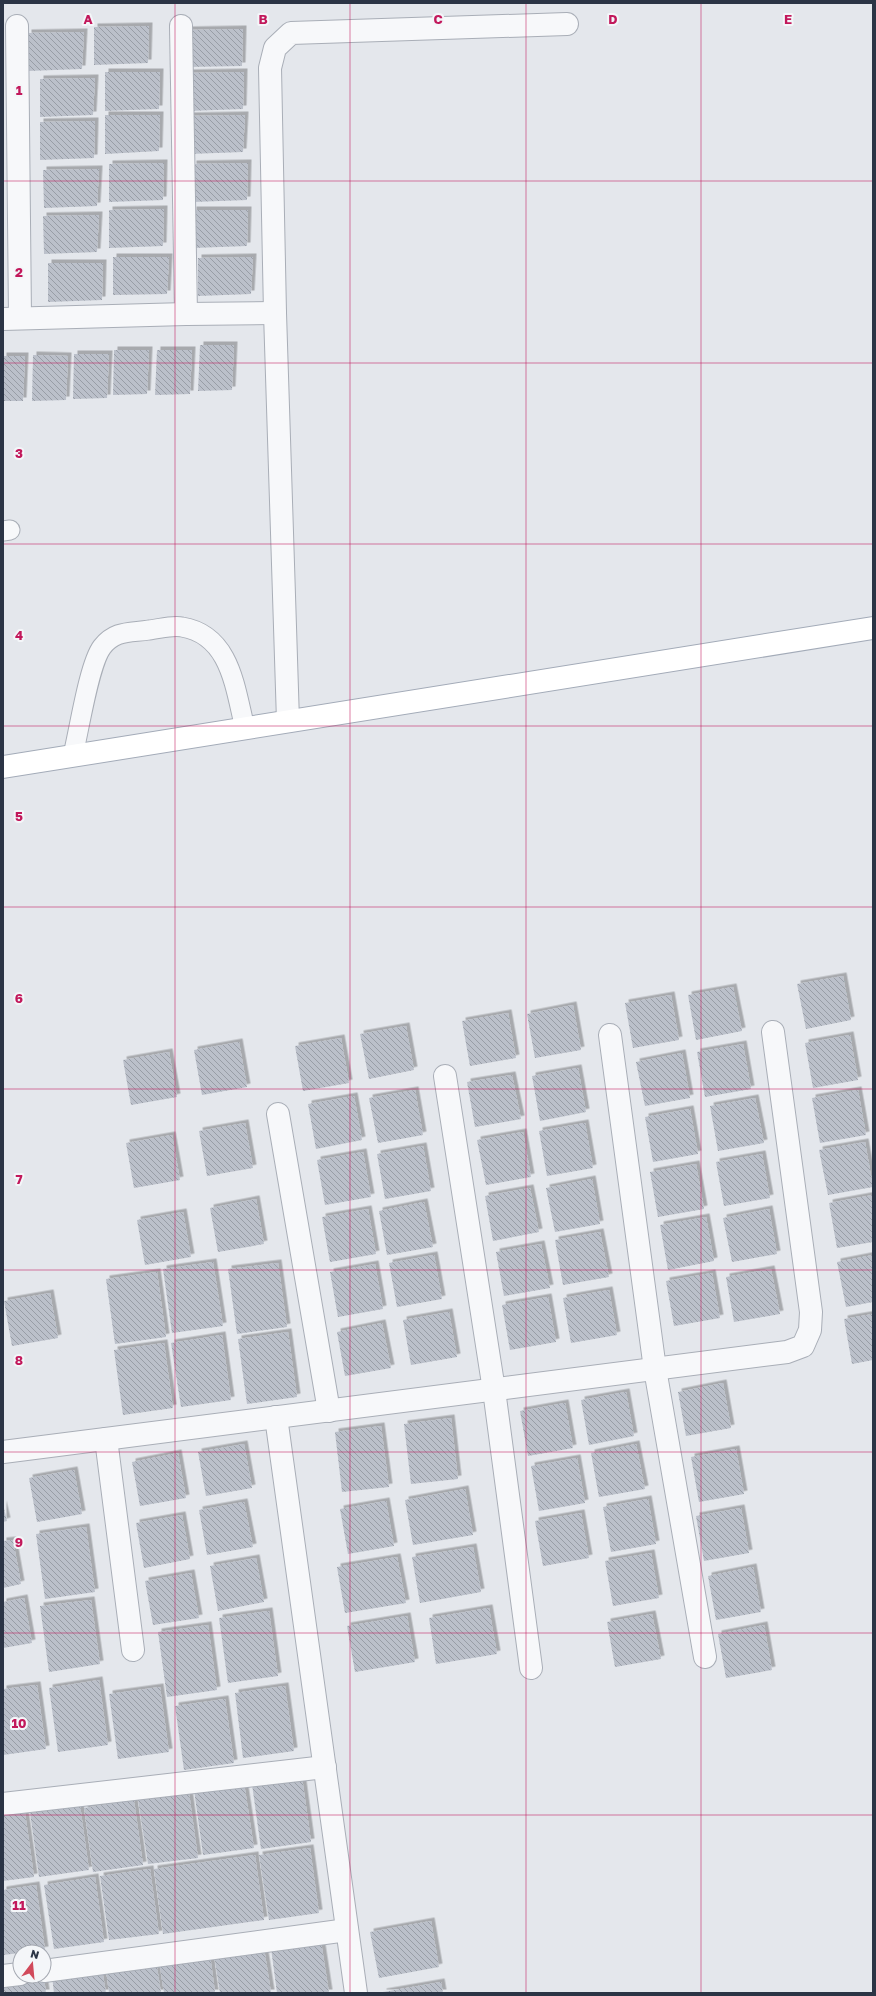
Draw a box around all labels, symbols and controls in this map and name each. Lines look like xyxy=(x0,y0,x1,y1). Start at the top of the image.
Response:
text: A xyxy=(83,11,93,27)
text: B xyxy=(258,11,268,27)
text: C xyxy=(433,11,443,27)
text: D xyxy=(608,11,618,27)
text: E xyxy=(784,11,792,27)
text: 1 xyxy=(16,82,23,98)
text: 2 xyxy=(15,264,23,280)
text: 3 xyxy=(15,445,23,461)
text: 4 xyxy=(15,627,23,643)
text: 5 xyxy=(15,808,23,824)
text: 6 xyxy=(15,990,23,1006)
text: 7 xyxy=(15,1171,23,1187)
text: 8 xyxy=(15,1352,23,1368)
text: 9 xyxy=(15,1534,23,1550)
text: 10 xyxy=(11,1715,27,1731)
text: 11 xyxy=(12,1897,26,1913)
north arrow xyxy=(12,1944,52,1984)
text: N xyxy=(29,1947,41,1961)

